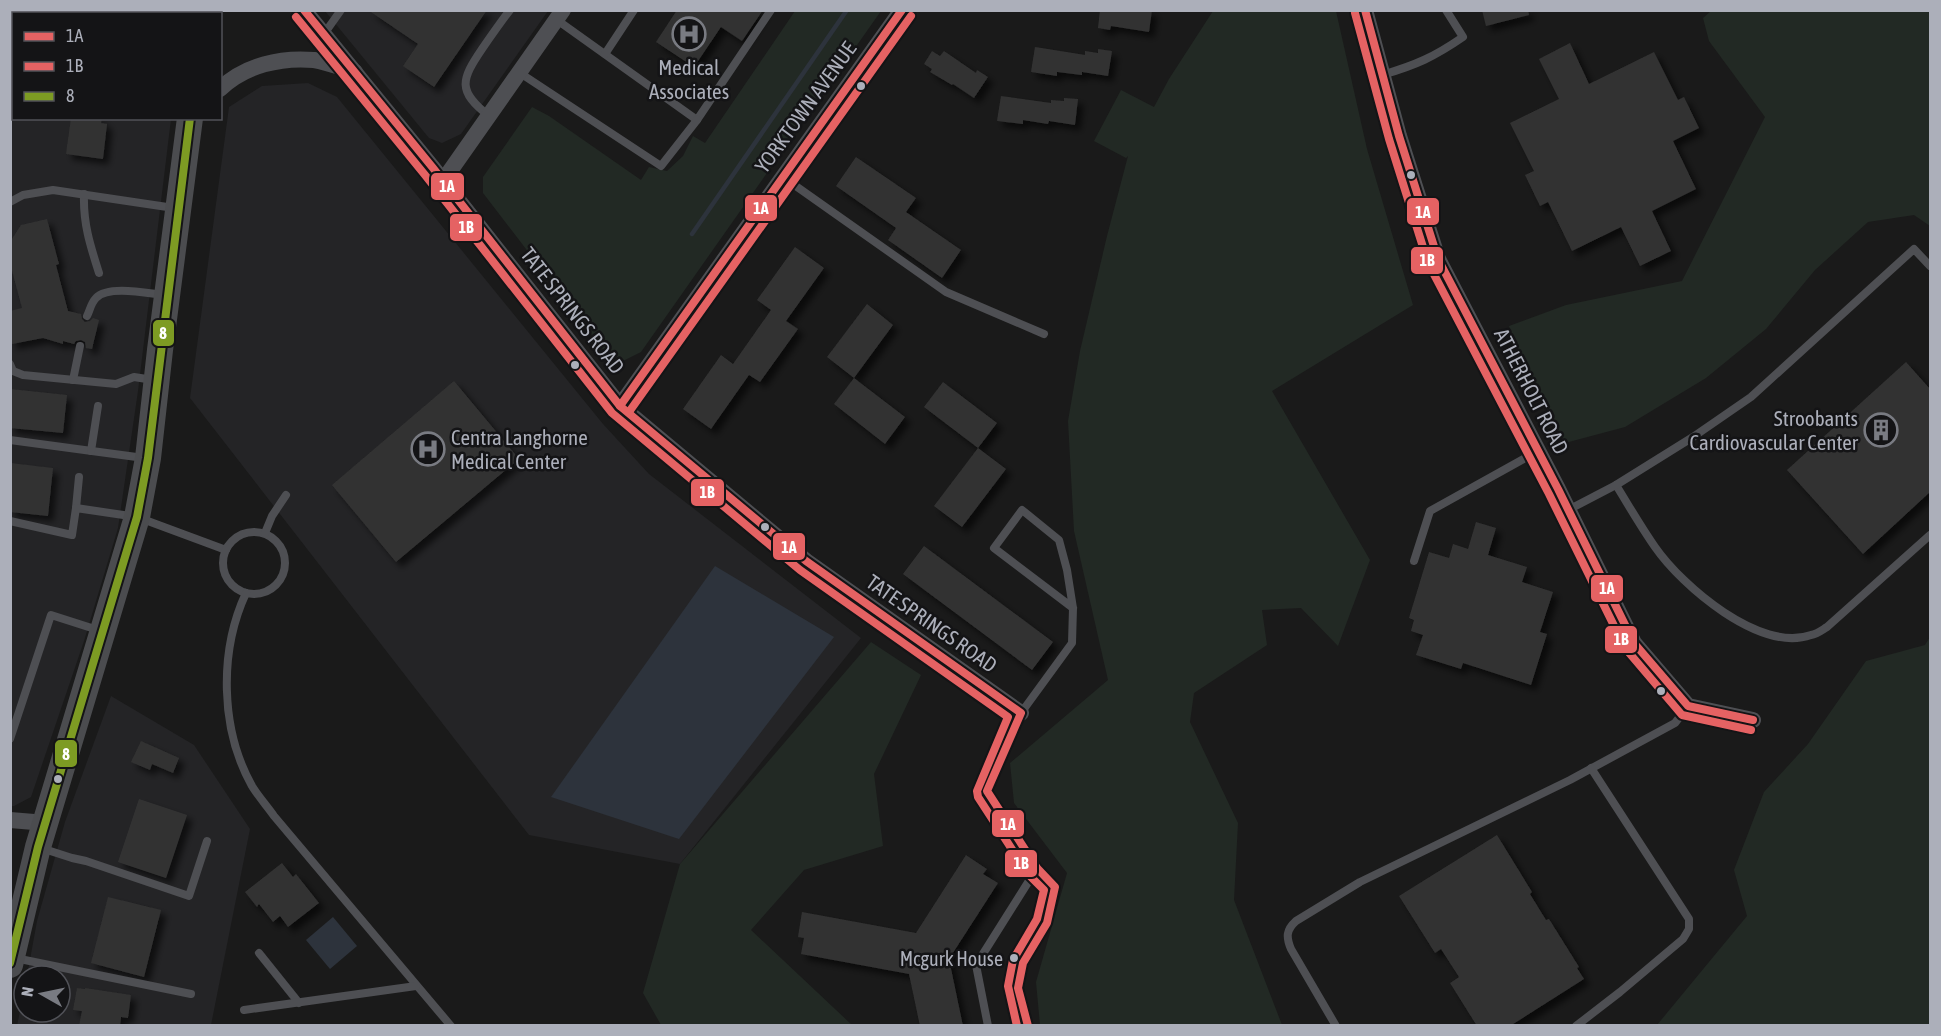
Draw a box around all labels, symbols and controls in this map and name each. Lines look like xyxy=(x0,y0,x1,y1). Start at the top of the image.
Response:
legend xyxy=(12,12,222,120)
hospital icon: Medical Associates xyxy=(671,16,707,52)
text: 1A xyxy=(66,25,83,46)
street label: YORKTOWN AVENUE xyxy=(749,37,861,177)
text: 1B xyxy=(66,55,83,76)
place label: Medical Associates xyxy=(649,55,729,103)
unlabelled marker xyxy=(855,80,867,92)
text: 8 xyxy=(66,85,74,106)
unlabelled marker xyxy=(1405,169,1417,181)
line badge: 1A xyxy=(430,172,465,201)
text: 1A xyxy=(439,177,455,195)
line badge: 1A xyxy=(744,194,778,222)
line badge: 1A xyxy=(1406,197,1440,226)
text: 1A xyxy=(753,199,769,217)
text: 1A xyxy=(1415,203,1431,221)
line badge: 1B xyxy=(449,213,483,242)
text: 1B xyxy=(458,218,474,236)
street label: TATE SPRINGS ROAD xyxy=(516,242,630,378)
line badge: 1B xyxy=(1410,246,1444,275)
text: 1B xyxy=(1419,251,1435,269)
line badge: 8 xyxy=(152,319,175,347)
text: 8 xyxy=(159,324,167,342)
street label: ATHERHOLT ROAD xyxy=(1490,324,1574,458)
unlabelled marker xyxy=(569,359,581,371)
place label: Stroobants Cardiovascular Center xyxy=(1689,406,1859,454)
building icon: Stroobants Cardiovascular Center xyxy=(1863,412,1899,448)
place label: Centra Langhorne Medical Center xyxy=(451,425,588,473)
hospital icon: Centra Langhorne Medical Center xyxy=(410,431,446,467)
line badge: 1B xyxy=(690,478,725,507)
text: 1B xyxy=(699,483,715,501)
unlabelled marker xyxy=(759,521,771,533)
line badge: 1A xyxy=(772,532,806,561)
text: 1A xyxy=(781,538,797,556)
street label: TATE SPRINGS ROAD xyxy=(862,569,1002,677)
line badge: 1A xyxy=(1590,574,1624,603)
text: 1A xyxy=(1599,579,1615,597)
line badge: 1B xyxy=(1604,625,1638,654)
text: 1B xyxy=(1613,630,1629,648)
unlabelled marker xyxy=(1655,685,1667,697)
line badge: 8 xyxy=(54,739,78,768)
text: 8 xyxy=(62,745,70,763)
unlabelled marker xyxy=(52,773,64,785)
line badge: 1A xyxy=(991,809,1025,838)
text: 1A xyxy=(1000,815,1016,833)
line badge: 1B xyxy=(1004,849,1038,878)
text: 1B xyxy=(1013,854,1029,872)
place label: Mcgurk House xyxy=(900,947,1003,970)
marker: Mcgurk House xyxy=(1008,952,1020,964)
north arrow xyxy=(12,964,72,1024)
text: N xyxy=(18,986,37,998)

